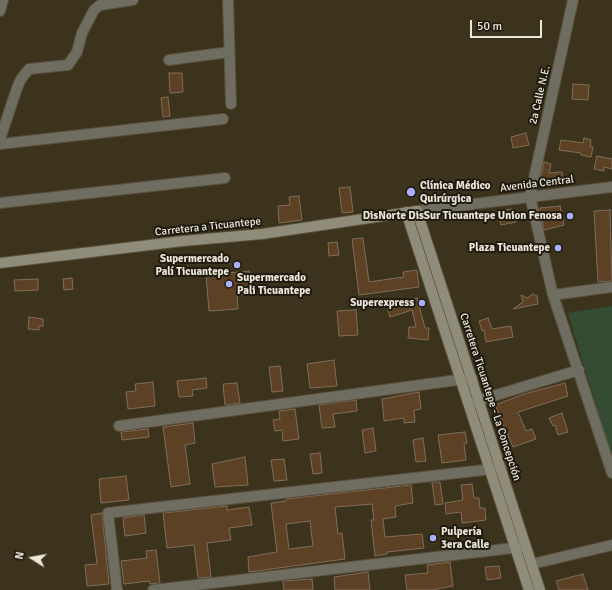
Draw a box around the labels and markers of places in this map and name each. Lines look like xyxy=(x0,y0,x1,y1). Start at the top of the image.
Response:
place label: Clínica Médico Quirúrgica xyxy=(420,179,491,205)
marker: Clínica Médico Quirúrgica xyxy=(405,186,417,198)
place label: DisNorte DisSur Ticuantepe Union Fenosa xyxy=(363,209,562,223)
marker: DisNorte DisSur Ticuantepe Union Fenosa xyxy=(565,211,575,221)
place label: Plaza Ticuantepe xyxy=(469,241,550,255)
marker: Plaza Ticuantepe xyxy=(553,243,563,253)
place label: Supermercado Palí Ticuantepe xyxy=(155,252,229,278)
marker: Supermercado Palí Ticuantepe xyxy=(232,260,242,270)
place label: Supermercado Pali Ticuantepe xyxy=(237,271,311,297)
marker: Supermercado Pali Ticuantepe xyxy=(224,279,234,289)
place label: Superexpress xyxy=(350,296,414,310)
marker: Superexpress xyxy=(417,298,427,308)
place label: Pulpería 3era Calle xyxy=(441,525,489,551)
marker: Pulpería 3era Calle xyxy=(428,533,438,543)

